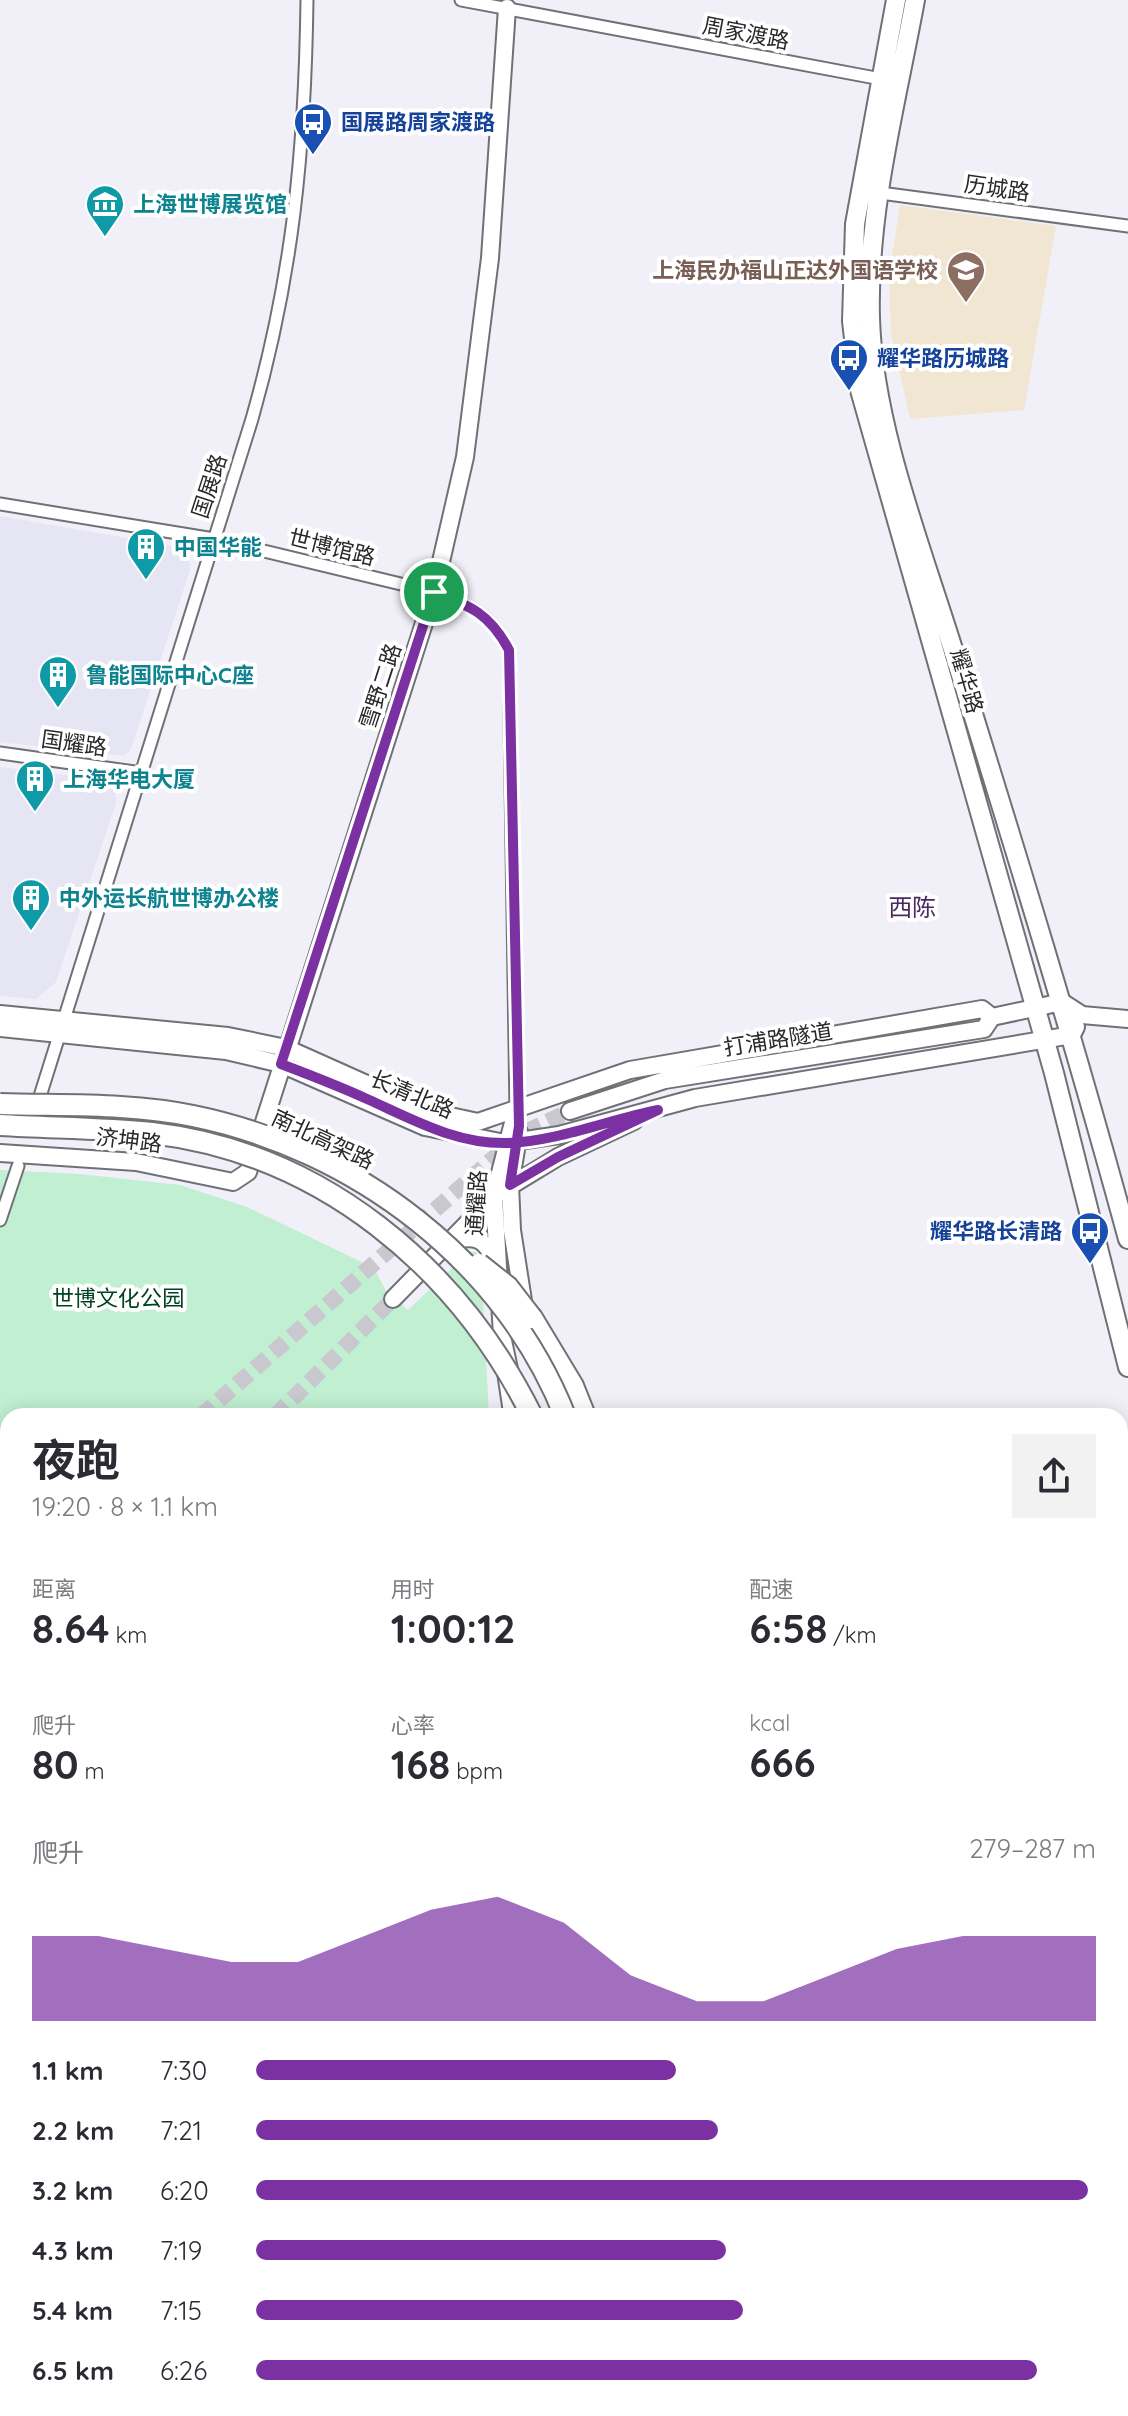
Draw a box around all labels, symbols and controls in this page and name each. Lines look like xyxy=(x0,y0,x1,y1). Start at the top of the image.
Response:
street label: 周家渡路 xyxy=(700,11,792,55)
bus stop icon: 国展路周家渡路 xyxy=(292,101,334,156)
place label: 国展路周家渡路 xyxy=(341,108,495,136)
street label: 历城路 xyxy=(962,170,1032,206)
museum icon: 上海世博展览馆 xyxy=(84,183,126,238)
place label: 上海世博展览馆 xyxy=(133,190,287,218)
school or university icon: 上海民办福山正达外国语学校 xyxy=(945,249,987,304)
place label: 上海民办福山正达外国语学校 xyxy=(652,256,938,284)
bus stop icon: 耀华路历城路 xyxy=(828,337,870,392)
place label: 耀华路历城路 xyxy=(877,344,1009,372)
street label: 国展路 xyxy=(185,450,233,522)
street label: 世博馆路 xyxy=(286,523,378,571)
building icon: 中国华能 xyxy=(125,526,167,581)
place label: 中国华能 xyxy=(174,533,262,561)
pin xyxy=(400,558,468,626)
icon: arrive xyxy=(412,570,456,614)
street label: 雪野二路 xyxy=(353,640,407,732)
street label: 耀华路 xyxy=(944,645,990,717)
building icon: 鲁能国际中心C座 xyxy=(37,654,79,709)
place label: 鲁能国际中心C座 xyxy=(86,661,254,689)
street label: 国耀路 xyxy=(39,725,109,761)
building icon: 上海华电大厦 xyxy=(14,758,56,813)
place label: 上海华电大厦 xyxy=(63,765,195,793)
building icon: 中外运长航世博办公楼 xyxy=(10,877,52,932)
place label: 中外运长航世博办公楼 xyxy=(59,884,279,912)
district label: 西陈 xyxy=(888,892,936,922)
street label: 打浦路隧道 xyxy=(721,1017,835,1061)
street label: 长清北路 xyxy=(366,1064,458,1124)
street label: 南北高架路 xyxy=(267,1103,379,1175)
street label: 济坤路 xyxy=(95,1122,163,1158)
street label: 通耀路 xyxy=(460,1169,492,1237)
bus stop icon: 耀华路长清路 xyxy=(1069,1210,1111,1265)
place label: 耀华路长清路 xyxy=(930,1217,1062,1245)
park label: 世博文化公园 xyxy=(52,1284,184,1312)
text: 夜跑 xyxy=(32,1432,120,1487)
button: share xyxy=(1012,1434,1096,1518)
text: 19:20 · 8 × 1.1 km xyxy=(32,1490,218,1523)
text: 距离 xyxy=(32,1575,76,1603)
text: 用时 xyxy=(391,1575,435,1603)
text: 配速 xyxy=(749,1575,793,1603)
text: 8.64 xyxy=(32,1603,110,1653)
text: 1:00:12 xyxy=(391,1603,516,1653)
text: 6:58 xyxy=(749,1603,827,1653)
text: km xyxy=(110,1621,147,1649)
text: /km xyxy=(827,1621,877,1649)
text: kcal xyxy=(749,1709,790,1737)
text: 爬升 xyxy=(32,1711,76,1739)
text: 心率 xyxy=(391,1711,435,1739)
text: 666 xyxy=(749,1737,816,1787)
text: 80 xyxy=(32,1739,78,1789)
text: 168 xyxy=(391,1739,450,1789)
text: m xyxy=(78,1757,105,1785)
text: bpm xyxy=(450,1757,503,1785)
text: 279–287 m xyxy=(969,1832,1096,1865)
text: 爬升 xyxy=(32,1836,84,1869)
text: 1.1 km xyxy=(32,2054,103,2087)
text: 7:30 xyxy=(160,2054,207,2087)
text: 2.2 km xyxy=(32,2114,114,2147)
text: 7:21 xyxy=(160,2114,202,2147)
text: 3.2 km xyxy=(32,2174,113,2207)
text: 6:20 xyxy=(160,2174,209,2207)
text: 4.3 km xyxy=(32,2234,114,2267)
text: 7:19 xyxy=(160,2234,202,2267)
text: 5.4 km xyxy=(32,2294,113,2327)
text: 7:15 xyxy=(160,2294,202,2327)
text: 6.5 km xyxy=(32,2354,114,2387)
text: 6:26 xyxy=(160,2354,207,2387)

